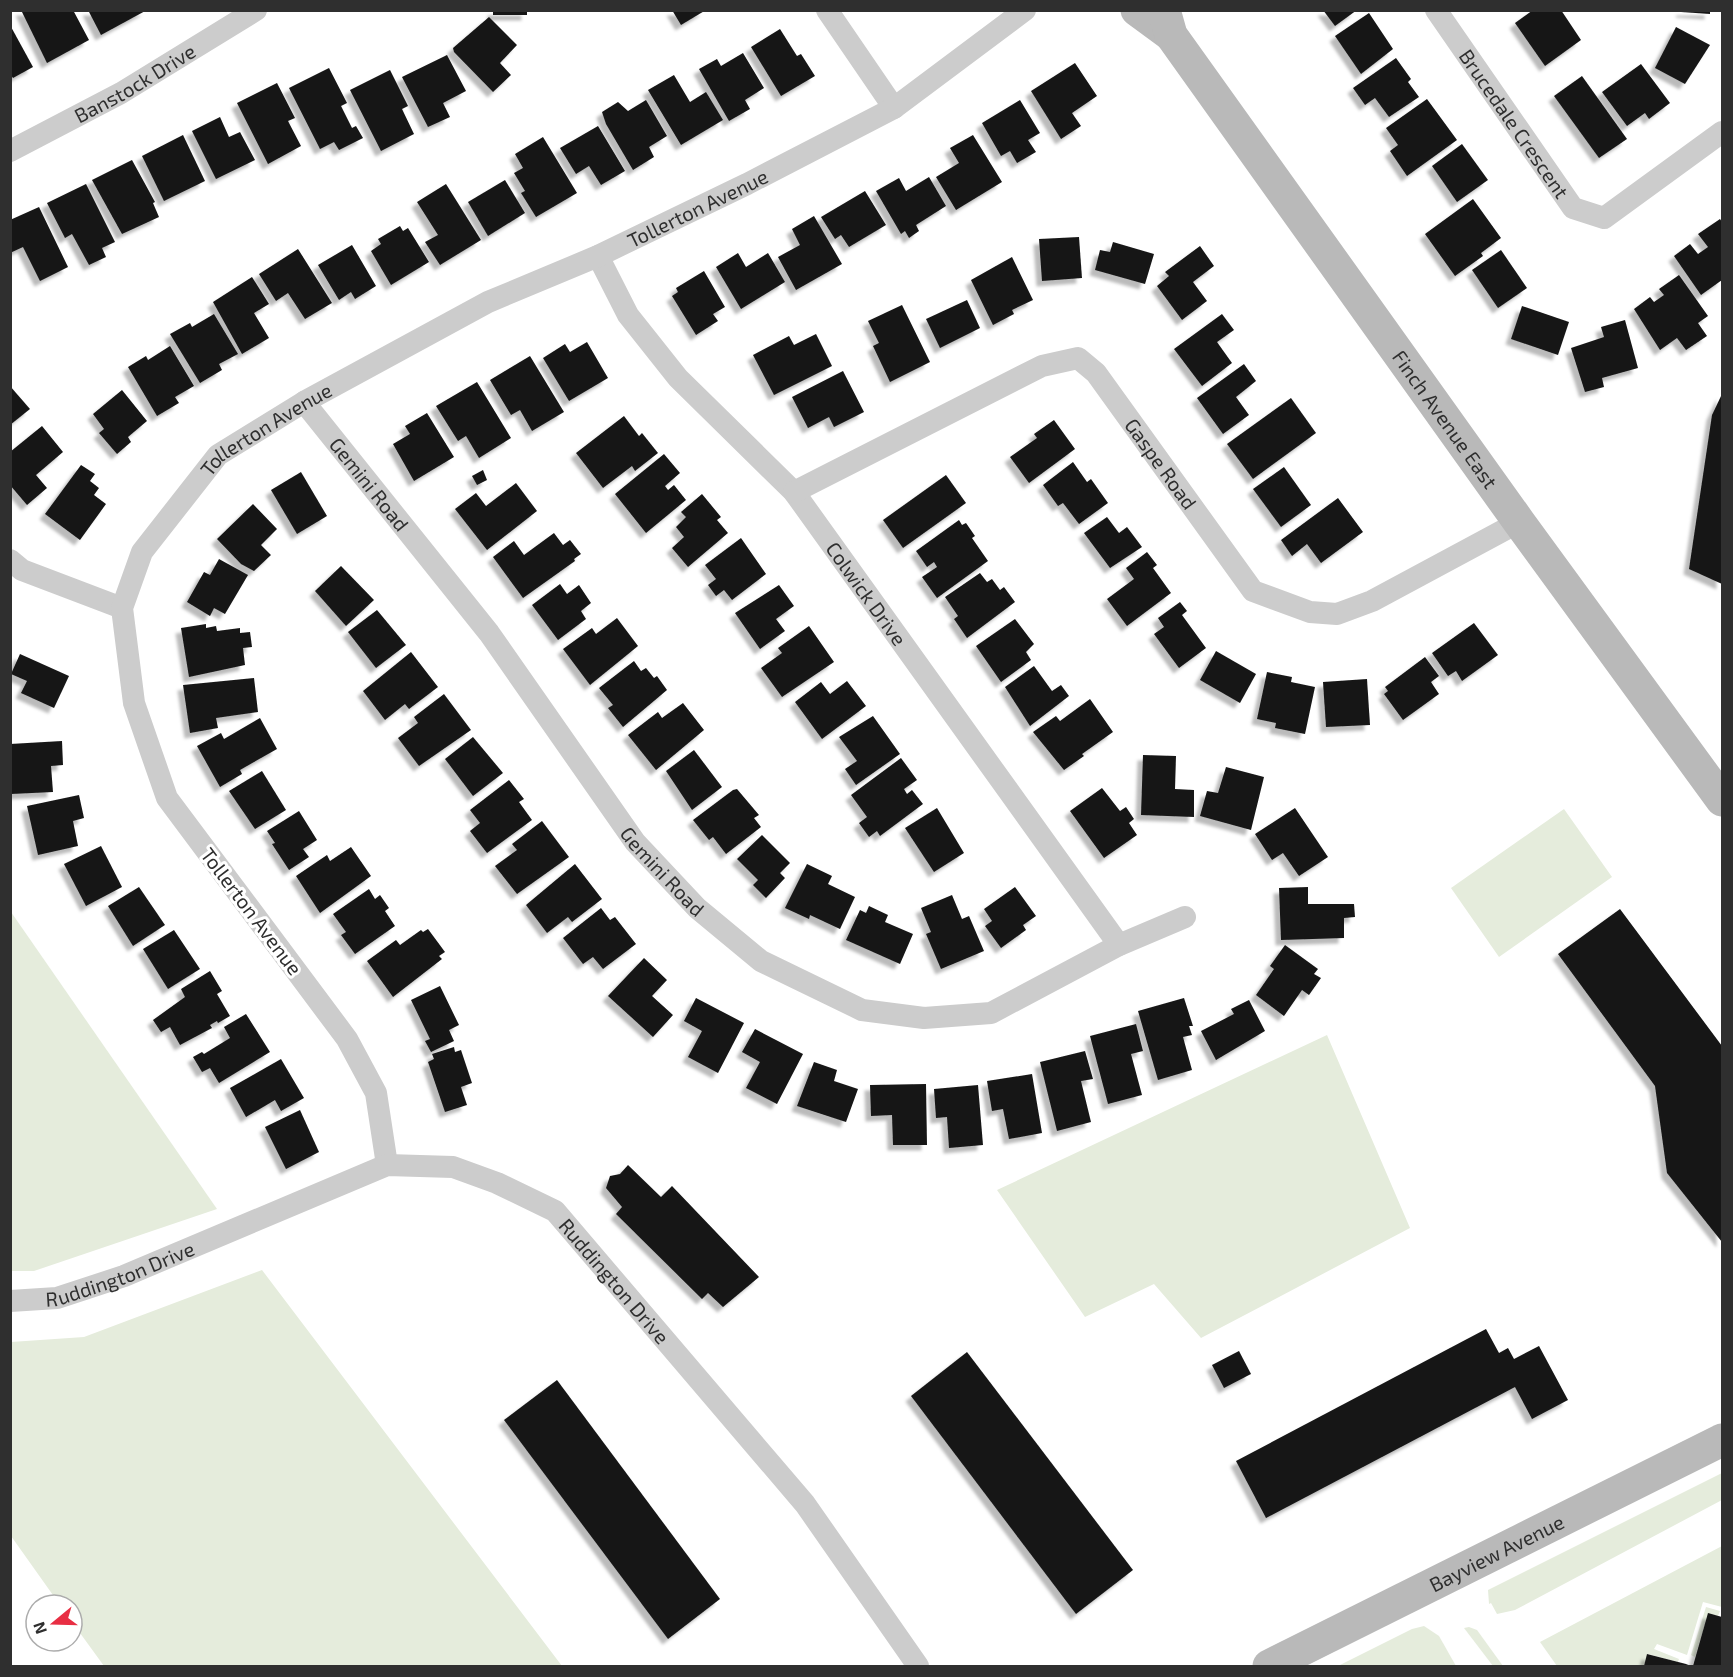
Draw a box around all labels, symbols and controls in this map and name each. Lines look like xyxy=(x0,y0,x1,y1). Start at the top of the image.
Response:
street label: Banstock Drive xyxy=(70,38,199,127)
street label: Brucedale Crescent xyxy=(1455,44,1575,203)
street label: Tollerton Avenue xyxy=(623,163,772,252)
street label: Finch Avenue East xyxy=(1388,345,1503,493)
street label: Tollerton Avenue xyxy=(195,377,336,480)
street label: Gaspe Road xyxy=(1120,413,1202,514)
street label: Gemini Road xyxy=(325,432,414,536)
street label: Colwick Drive xyxy=(822,537,912,650)
street label: Gemini Road xyxy=(616,822,709,921)
street label: Tollerton Avenue xyxy=(196,843,308,979)
street label: Ruddington Drive xyxy=(554,1213,675,1348)
street label: Ruddington Drive xyxy=(45,1236,198,1311)
street label: Bayview Avenue xyxy=(1425,1509,1568,1596)
north arrow xyxy=(24,1593,84,1653)
text: N xyxy=(28,1619,50,1637)

